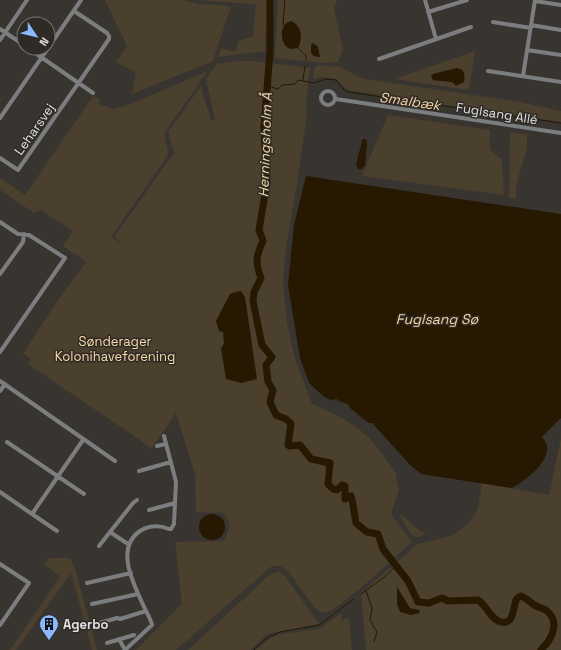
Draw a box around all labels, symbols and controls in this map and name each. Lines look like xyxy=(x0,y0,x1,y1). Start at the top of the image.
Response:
north arrow xyxy=(16,16,56,56)
text: N xyxy=(36,35,52,49)
water label: Smalbæk xyxy=(378,88,443,114)
water label: Herningsholm Å xyxy=(254,92,276,198)
street label: Fuglsang Allé xyxy=(455,99,539,128)
street label: Leharsvej xyxy=(10,100,58,158)
water label: Fuglsang Sø xyxy=(396,310,479,328)
park label: Sønderager Kolonihaveforening xyxy=(55,333,175,365)
building icon: Agerbo xyxy=(38,613,60,641)
place label: Agerbo xyxy=(63,616,108,633)

